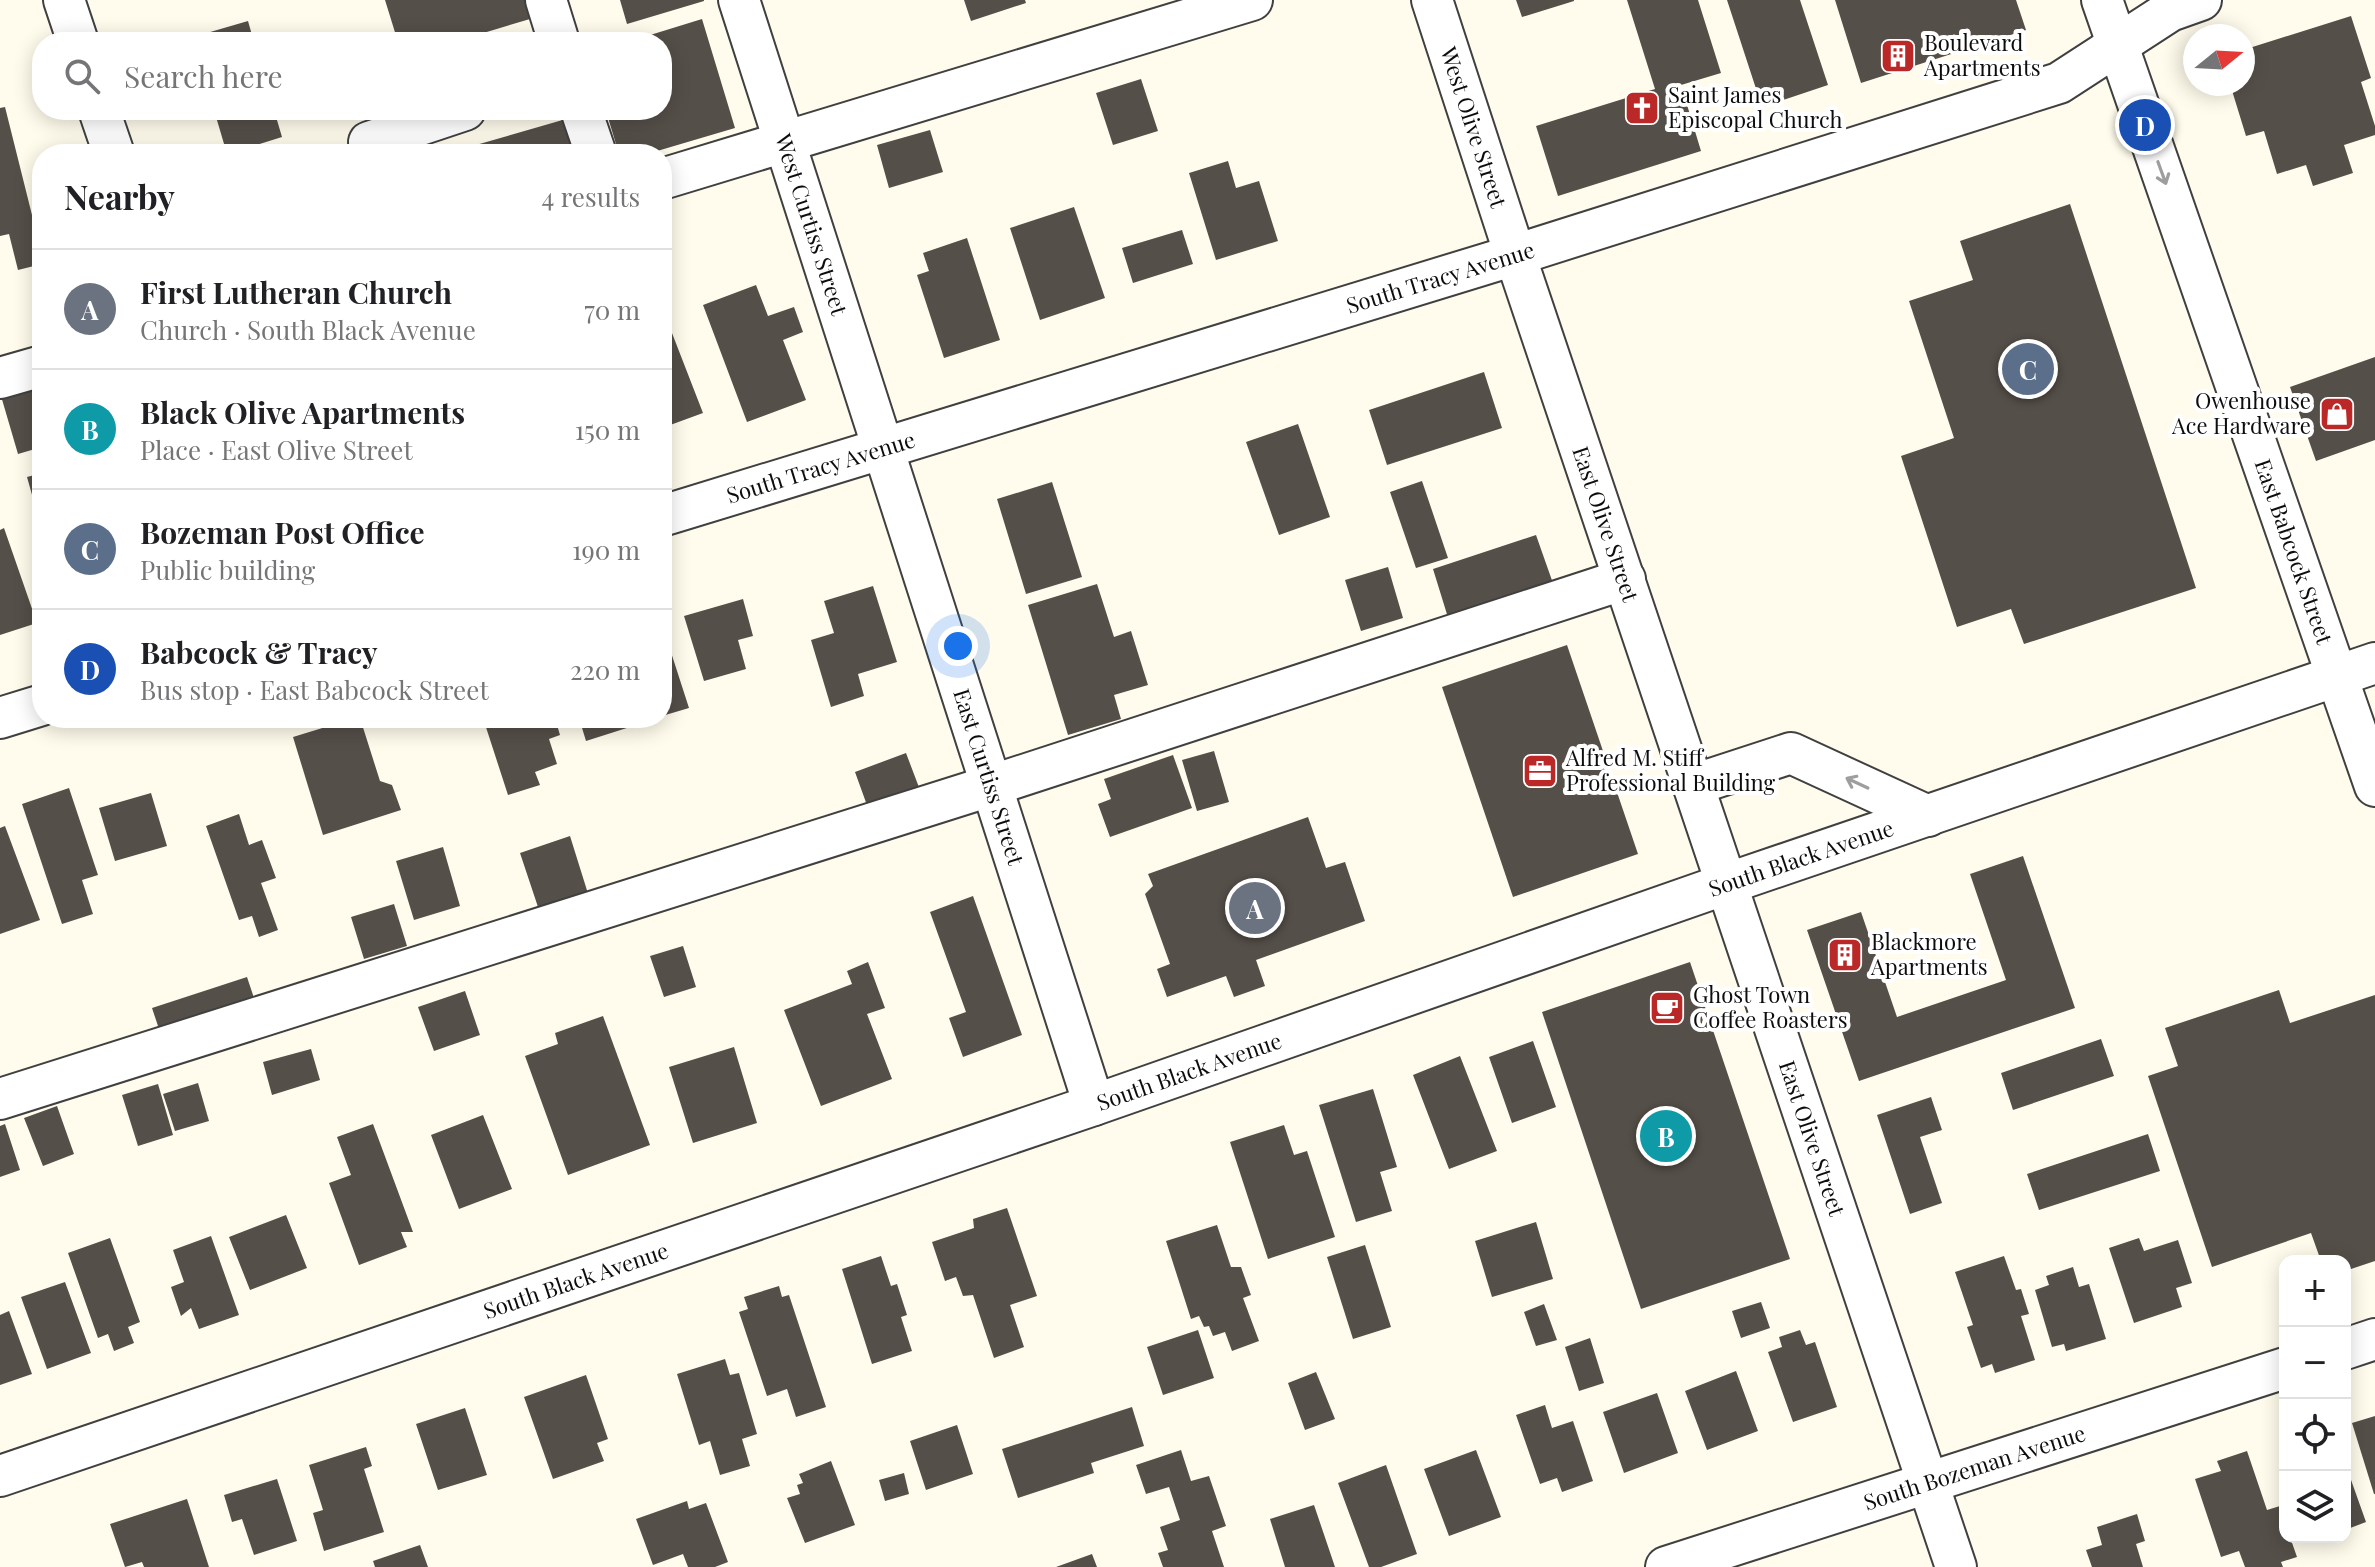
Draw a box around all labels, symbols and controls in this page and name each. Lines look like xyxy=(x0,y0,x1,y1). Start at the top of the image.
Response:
north arrow xyxy=(2183,24,2255,96)
place label: Boulevard Apartments xyxy=(1923,27,2041,82)
search box xyxy=(32,32,672,120)
building icon: Boulevard Apartments xyxy=(1879,37,1917,75)
street label: West Olive Street xyxy=(1434,42,1515,213)
icon: search xyxy=(60,54,104,98)
text: Search here xyxy=(124,56,283,96)
place label: Saint James Episcopal Church xyxy=(1668,79,1843,134)
church icon: Saint James Episcopal Church xyxy=(1623,89,1661,127)
pin: D xyxy=(2119,95,2171,155)
street label: West Curtiss Street xyxy=(769,129,856,320)
one-way arrow xyxy=(2155,160,2170,185)
text: Nearby xyxy=(64,173,175,219)
text: 4 results xyxy=(541,179,640,214)
street label: South Tracy Avenue xyxy=(1342,234,1538,320)
text: First Lutheran Church xyxy=(140,272,452,312)
text: A xyxy=(81,292,99,327)
text: 70 m xyxy=(584,292,640,327)
text: Church · South Black Avenue xyxy=(140,312,476,347)
pin: C xyxy=(2002,339,2054,399)
place label: Owenhouse Ace Hardware xyxy=(2171,385,2311,440)
text: Black Olive Apartments xyxy=(140,392,465,432)
shop icon: Owenhouse Ace Hardware xyxy=(2318,395,2356,433)
text: B xyxy=(81,412,99,447)
text: 150 m xyxy=(575,412,640,447)
street label: South Tracy Avenue xyxy=(723,424,918,509)
text: Place · East Olive Street xyxy=(140,432,413,467)
street label: East Olive Street xyxy=(1566,442,1647,607)
street label: East Babcock Street xyxy=(2249,455,2341,649)
text: Bozeman Post Office xyxy=(140,512,425,552)
text: C xyxy=(81,532,99,567)
text: 190 m xyxy=(572,532,640,567)
text: Public building xyxy=(140,552,315,587)
your location xyxy=(938,626,978,666)
text: Babcock & Tracy xyxy=(140,632,378,672)
text: D xyxy=(80,652,100,687)
text: 220 m xyxy=(570,652,640,687)
text: Bus stop · East Babcock Street xyxy=(140,672,489,707)
street label: East Curtiss Street xyxy=(947,685,1032,870)
place label: Alfred M. Stiff Professional Building xyxy=(1565,742,1776,797)
office icon: Alfred M. Stiff Professional Building xyxy=(1521,752,1559,790)
one-way arrow xyxy=(1846,775,1870,790)
street label: South Black Avenue xyxy=(1704,812,1897,903)
pin: A xyxy=(1229,878,1281,938)
place label: Blackmore Apartments xyxy=(1870,926,1988,981)
building icon: Blackmore Apartments xyxy=(1826,936,1864,974)
place label: Ghost Town Coffee Roasters xyxy=(1693,979,1848,1034)
cafe icon: Ghost Town Coffee Roasters xyxy=(1648,989,1686,1027)
street label: South Black Avenue xyxy=(1092,1025,1285,1117)
street label: East Olive Street xyxy=(1773,1056,1853,1221)
pin: B xyxy=(1640,1106,1692,1166)
street label: South Black Avenue xyxy=(479,1234,672,1325)
map controls xyxy=(2279,1255,2351,1543)
button: + xyxy=(2279,1255,2351,1327)
button: − xyxy=(2279,1327,2351,1399)
button: locate xyxy=(2279,1399,2351,1471)
street label: South Bozeman Avenue xyxy=(1859,1417,2089,1517)
button: layers xyxy=(2279,1471,2351,1543)

